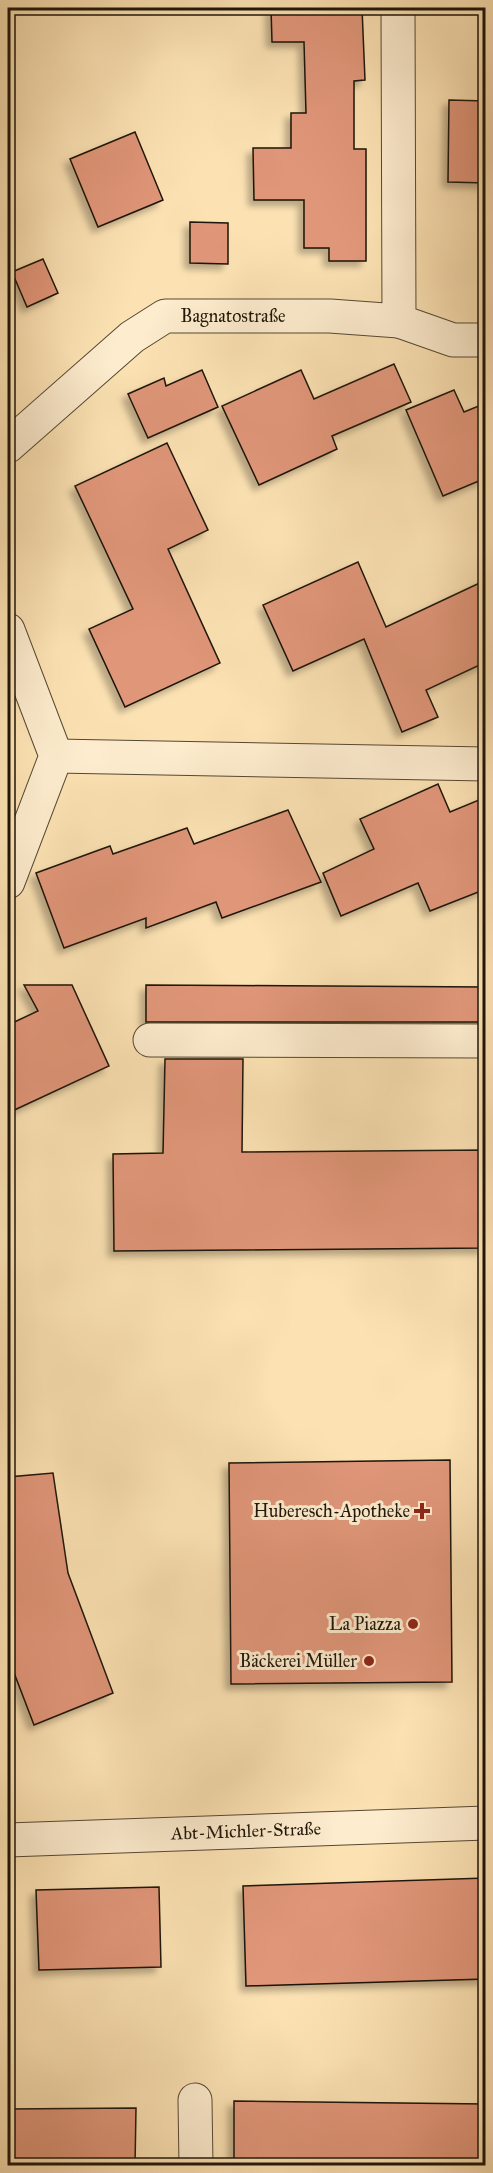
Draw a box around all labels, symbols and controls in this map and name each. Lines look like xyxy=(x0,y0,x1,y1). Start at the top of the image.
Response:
street label: Bagnatostraße xyxy=(181,305,285,328)
place label: Huberesch-Apotheke xyxy=(253,1500,410,1522)
marker: Huberesch-Apotheke xyxy=(415,1504,429,1518)
place label: La Piazza xyxy=(329,1613,401,1635)
marker: La Piazza xyxy=(406,1617,420,1631)
place label: Bäckerei Müller xyxy=(239,1650,357,1672)
marker: Bäckerei Müller xyxy=(362,1654,376,1668)
street label: Abt-Michler-Straße xyxy=(170,1817,321,1845)

